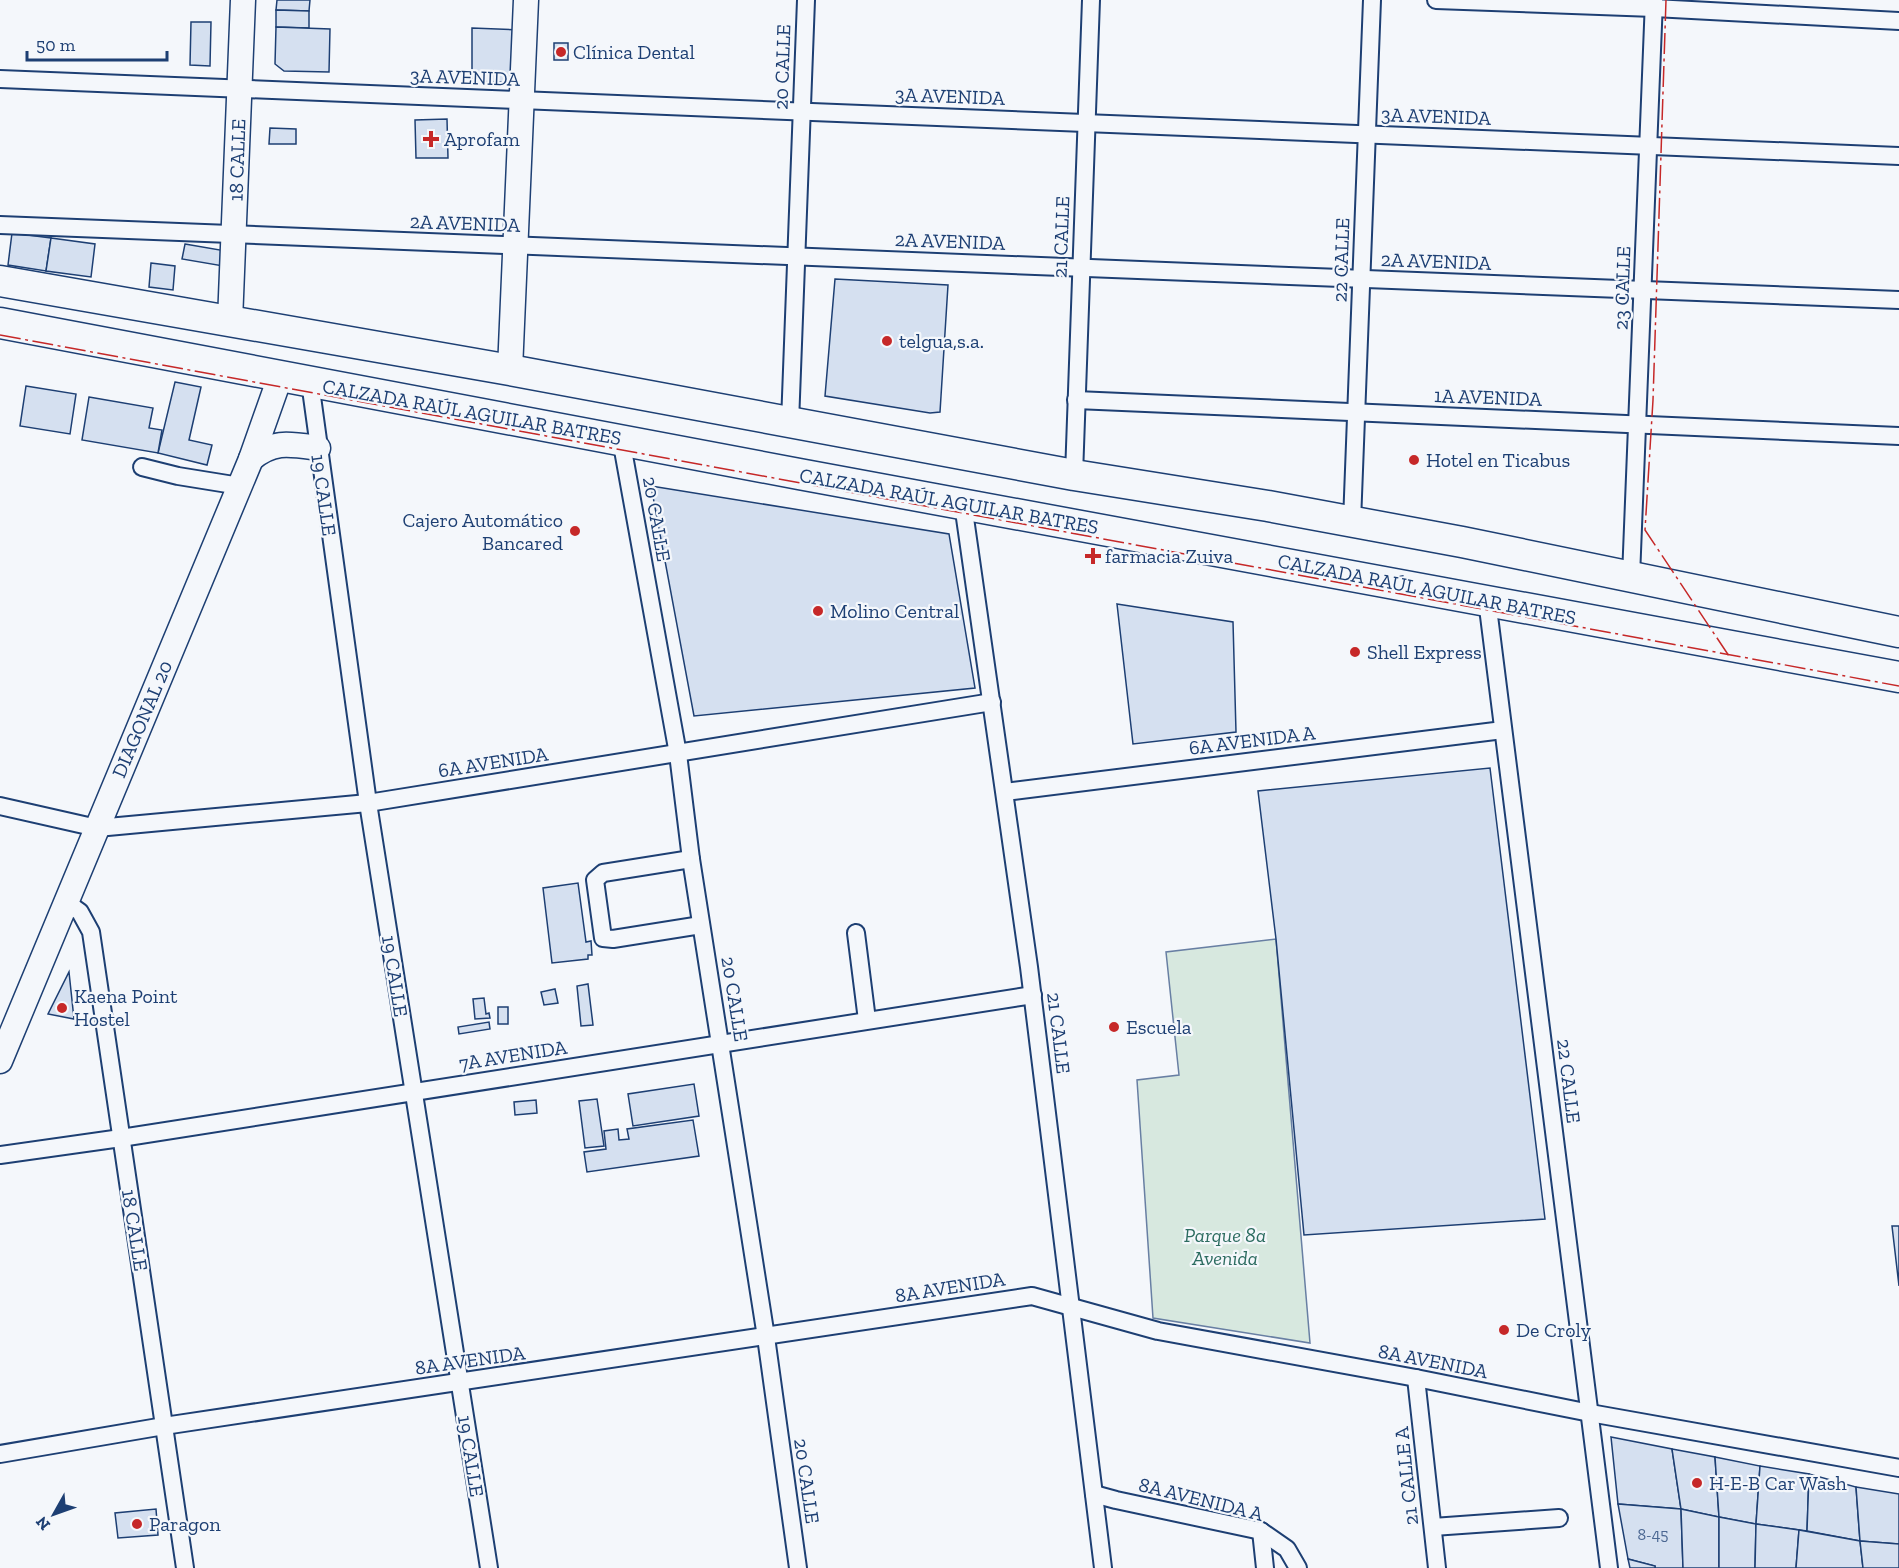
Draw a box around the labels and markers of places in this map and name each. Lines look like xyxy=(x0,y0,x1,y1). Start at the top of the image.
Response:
place label: Clínica Dental xyxy=(573,40,695,64)
marker: Clínica Dental xyxy=(554,45,568,59)
place label: Aprofam xyxy=(444,127,521,151)
marker: Aprofam xyxy=(422,130,440,148)
place label: telgua,s.a. xyxy=(899,329,984,353)
marker: telgua,s.a. xyxy=(880,334,894,348)
place label: Hotel en Ticabus xyxy=(1426,448,1570,472)
marker: Hotel en Ticabus xyxy=(1407,453,1421,467)
place label: Cajero Automático Bancared xyxy=(402,508,563,555)
marker: Cajero Automático Bancared xyxy=(568,524,582,538)
place label: farmacia Zuiva xyxy=(1105,544,1233,568)
marker: farmacia Zuiva xyxy=(1086,549,1100,563)
place label: Molino Central xyxy=(830,599,959,623)
marker: Molino Central xyxy=(811,604,825,618)
place label: Shell Express xyxy=(1367,640,1482,664)
marker: Shell Express xyxy=(1348,645,1362,659)
place label: Kaena Point Hostel xyxy=(74,984,178,1031)
marker: Kaena Point Hostel xyxy=(55,1001,69,1015)
place label: Escuela xyxy=(1126,1015,1192,1039)
marker: Escuela xyxy=(1107,1020,1121,1034)
place label: De Croly xyxy=(1516,1318,1592,1342)
marker: De Croly xyxy=(1497,1323,1511,1337)
place label: H-E-B Car Wash xyxy=(1709,1471,1847,1495)
marker: H-E-B Car Wash xyxy=(1690,1476,1704,1490)
place label: Paragon xyxy=(149,1512,221,1536)
marker: Paragon xyxy=(130,1517,144,1531)

